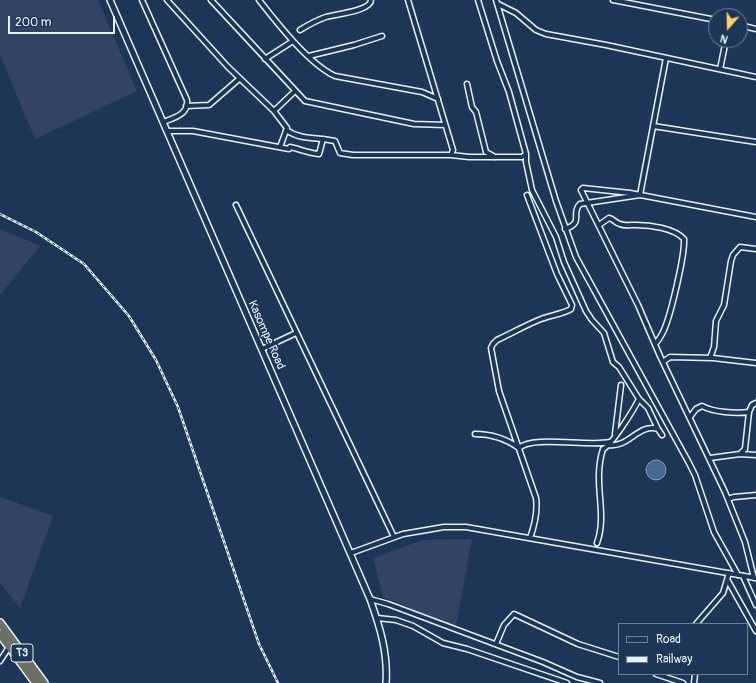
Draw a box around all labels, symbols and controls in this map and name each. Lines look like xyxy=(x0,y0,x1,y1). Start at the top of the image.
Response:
scale bar xyxy=(10,8,117,34)
north arrow xyxy=(708,8,748,48)
text: 200 m xyxy=(15,15,51,30)
text: N xyxy=(718,31,730,46)
street label: Kasompe Road xyxy=(244,298,288,372)
legend xyxy=(618,623,748,675)
text: Road xyxy=(656,632,681,647)
road number: T3 xyxy=(11,644,33,662)
text: Railway xyxy=(656,652,692,667)

